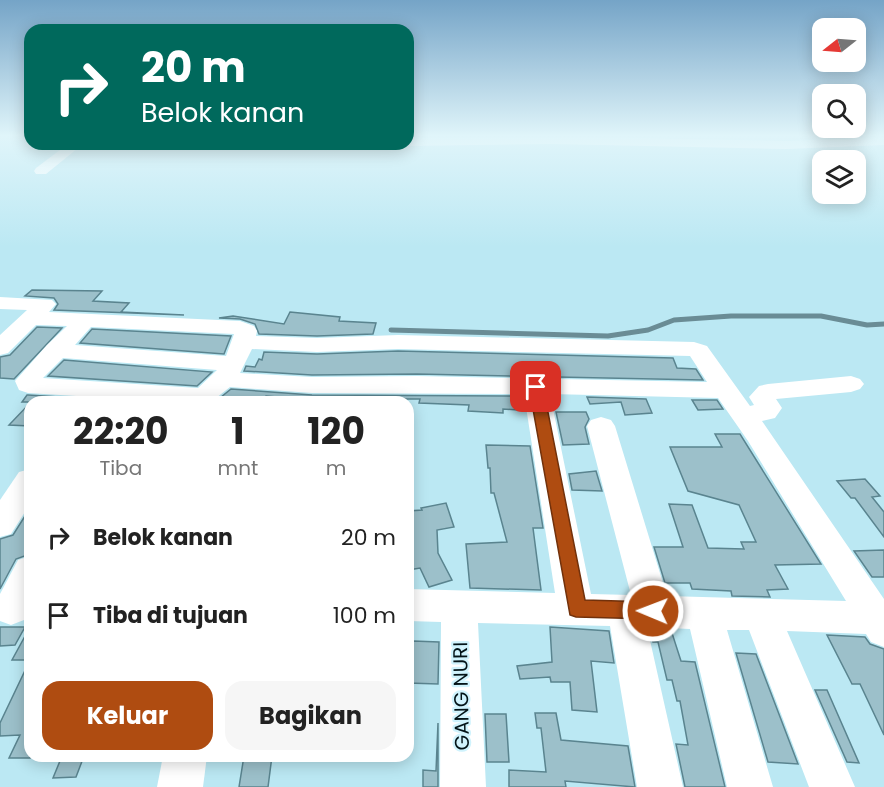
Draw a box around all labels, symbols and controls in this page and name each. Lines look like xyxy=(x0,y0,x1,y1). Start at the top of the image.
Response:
north arrow xyxy=(812,18,866,72)
map controls xyxy=(812,18,866,204)
text: 20 m xyxy=(141,38,246,97)
icon: right xyxy=(42,48,120,126)
button: search xyxy=(812,84,866,138)
text: Belok kanan xyxy=(141,94,304,131)
button: layers xyxy=(812,150,866,204)
pin xyxy=(510,361,561,412)
icon: arrive xyxy=(519,370,552,403)
text: 22:20 xyxy=(73,406,168,457)
text: 1 xyxy=(231,406,245,457)
text: 120 xyxy=(307,406,365,457)
text: Tiba xyxy=(99,454,142,482)
text: mnt xyxy=(218,454,258,482)
text: m xyxy=(326,454,346,482)
icon: right xyxy=(42,521,75,554)
text: Belok kanan xyxy=(93,522,233,553)
text: 20 m xyxy=(341,522,396,553)
position arrow xyxy=(621,579,685,643)
icon: arrive xyxy=(42,599,75,632)
text: Tiba di tujuan xyxy=(93,600,248,631)
text: 100 m xyxy=(333,600,396,631)
street label: GANG NURI xyxy=(446,641,476,751)
button: Keluar xyxy=(42,681,213,750)
button: Bagikan xyxy=(225,681,396,750)

